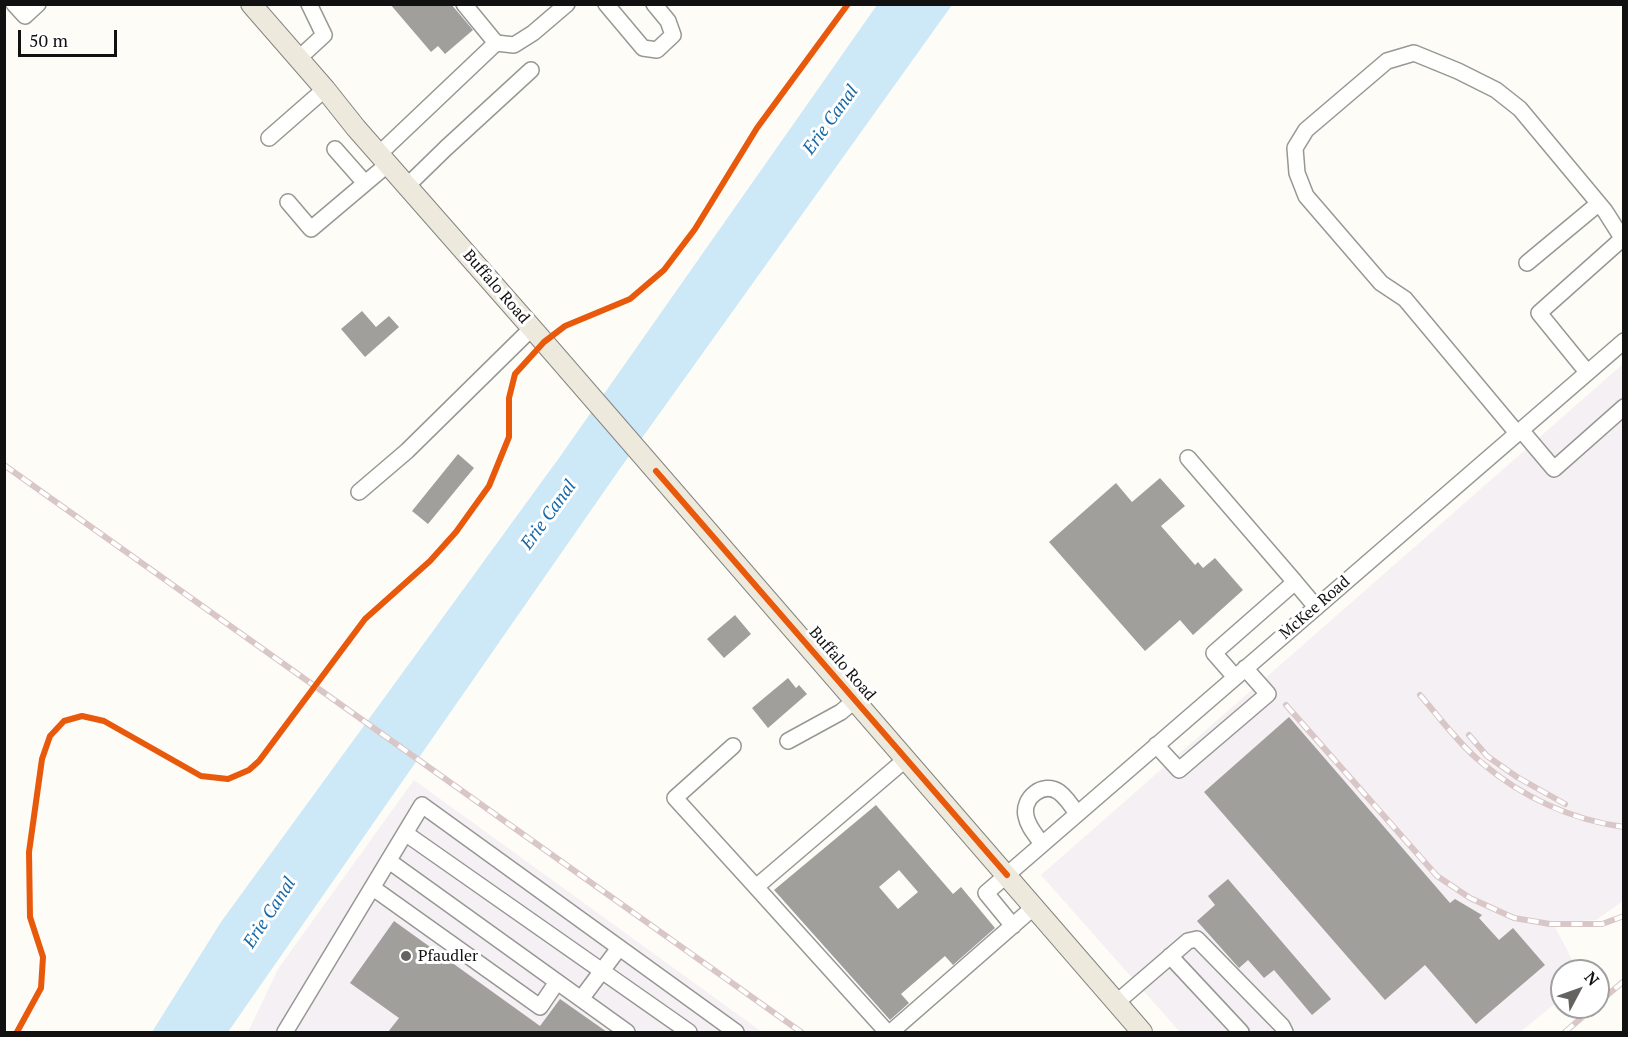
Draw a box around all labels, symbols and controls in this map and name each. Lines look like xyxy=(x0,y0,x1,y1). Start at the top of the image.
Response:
scale bar xyxy=(21,18,120,56)
text: 50 m xyxy=(29,28,68,52)
water label: Erie Canal xyxy=(799,81,863,159)
street label: Buffalo Road xyxy=(459,246,533,328)
water label: Erie Canal xyxy=(517,476,581,554)
street label: McKee Road xyxy=(1276,572,1354,644)
street label: Buffalo Road xyxy=(805,623,879,705)
water label: Erie Canal xyxy=(239,874,301,952)
place label: Pfaudler xyxy=(418,946,478,966)
marker: Pfaudler xyxy=(399,949,413,963)
north arrow xyxy=(1550,959,1610,1019)
text: N xyxy=(1580,967,1604,990)

